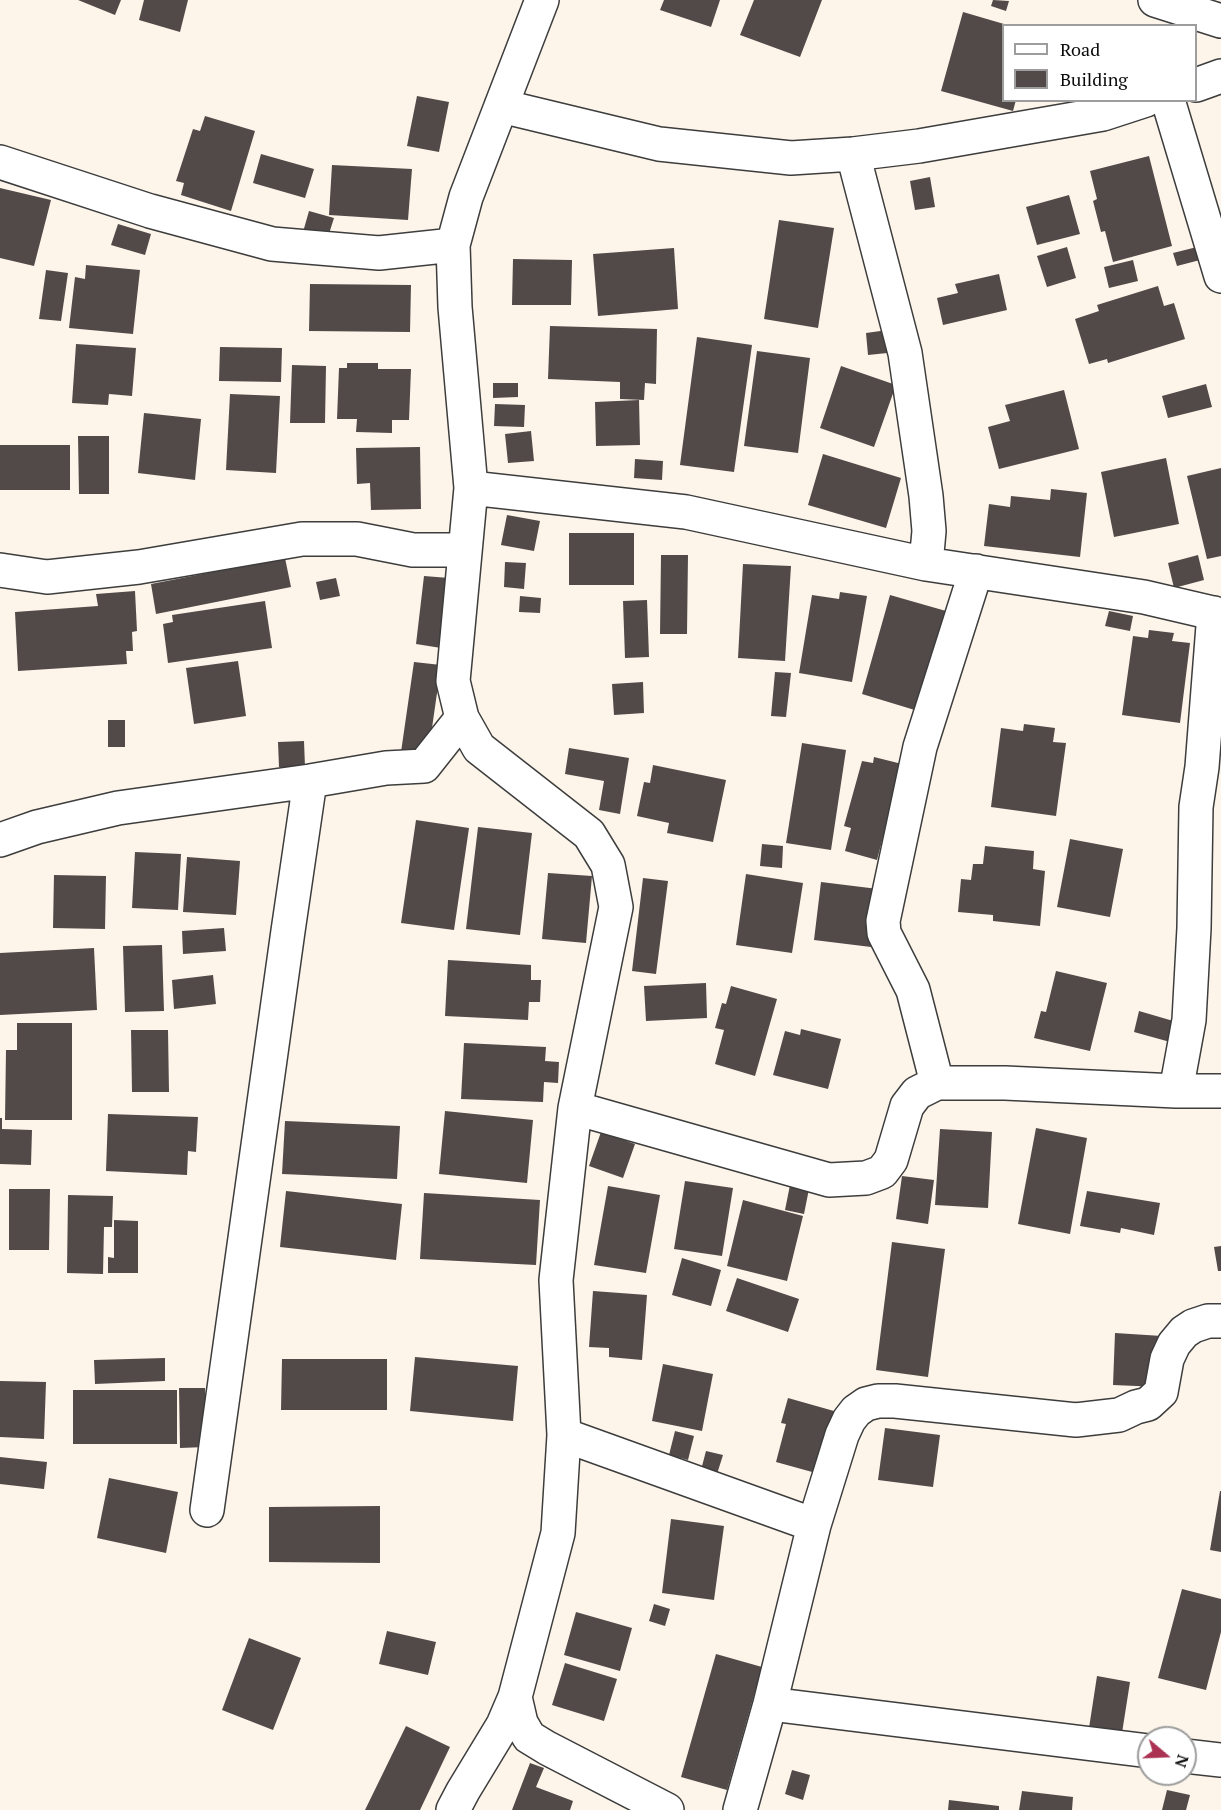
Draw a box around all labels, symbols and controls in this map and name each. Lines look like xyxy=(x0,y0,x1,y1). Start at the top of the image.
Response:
legend xyxy=(1002,24,1197,102)
text: Road xyxy=(1060,37,1100,61)
text: Building xyxy=(1060,67,1128,91)
north arrow xyxy=(1137,1726,1197,1786)
text: N xyxy=(1170,1752,1195,1771)

